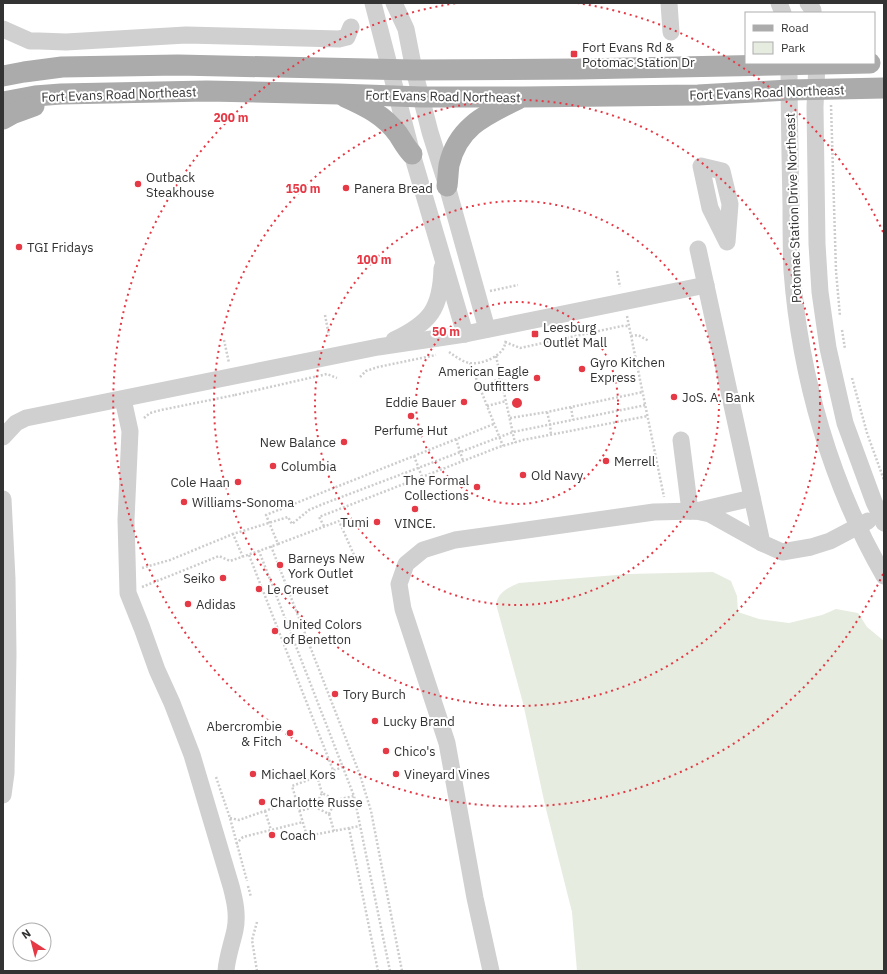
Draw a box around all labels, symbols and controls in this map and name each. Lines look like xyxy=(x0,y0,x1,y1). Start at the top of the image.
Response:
legend xyxy=(745,12,875,64)
text: Road xyxy=(781,20,809,35)
place label: Fort Evans Rd & Potomac Station Dr xyxy=(582,39,695,71)
text: Park xyxy=(781,40,806,55)
marker: Fort Evans Rd & Potomac Station Dr xyxy=(569,49,579,59)
street label: Fort Evans Road Northeast xyxy=(689,81,845,104)
street label: Fort Evans Road Northeast xyxy=(41,83,197,106)
street label: Fort Evans Road Northeast xyxy=(365,87,521,106)
text: 200 m xyxy=(213,110,249,125)
street label: Potomac Station Drive Northeast xyxy=(782,112,805,304)
place label: Outback Steakhouse xyxy=(146,169,215,201)
marker: Outback Steakhouse xyxy=(133,179,143,189)
place label: Panera Bread xyxy=(354,180,433,197)
text: 150 m xyxy=(285,181,321,196)
marker: Panera Bread xyxy=(341,183,351,193)
place label: TGI Fridays xyxy=(27,239,94,256)
marker: TGI Fridays xyxy=(14,242,24,252)
text: 100 m xyxy=(356,252,392,267)
place label: Leesburg Outlet Mall xyxy=(543,319,607,351)
text: 50 m xyxy=(432,324,460,339)
marker: Leesburg Outlet Mall xyxy=(530,329,540,339)
place label: Gyro Kitchen Express xyxy=(590,354,665,386)
place label: American Eagle Outfitters xyxy=(438,363,529,395)
marker: Gyro Kitchen Express xyxy=(577,364,587,374)
marker: American Eagle Outfitters xyxy=(532,373,542,383)
place label: JoS. A. Bank xyxy=(682,389,755,406)
marker: JoS. A. Bank xyxy=(669,392,679,402)
place label: Eddie Bauer xyxy=(385,394,456,411)
centre of rings xyxy=(510,396,524,410)
marker: Eddie Bauer xyxy=(459,397,469,407)
marker: Perfume Hut xyxy=(406,411,416,421)
place label: Perfume Hut xyxy=(374,422,448,439)
place label: New Balance xyxy=(260,434,336,451)
marker: New Balance xyxy=(339,437,349,447)
place label: Merrell xyxy=(614,453,656,470)
marker: Merrell xyxy=(601,456,611,466)
place label: Columbia xyxy=(281,458,336,475)
marker: Columbia xyxy=(268,461,278,471)
place label: Old Navy xyxy=(531,467,584,484)
marker: Old Navy xyxy=(518,470,528,480)
place label: The Formal Collections xyxy=(403,472,469,504)
place label: Cole Haan xyxy=(170,474,230,491)
marker: Cole Haan xyxy=(233,477,243,487)
marker: The Formal Collections xyxy=(472,482,482,492)
place label: Williams-Sonoma xyxy=(192,494,294,511)
marker: Williams-Sonoma xyxy=(179,497,189,507)
marker: VINCE. xyxy=(410,504,420,514)
place label: Tumi xyxy=(340,514,369,531)
place label: VINCE. xyxy=(394,515,436,532)
marker: Tumi xyxy=(372,517,382,527)
place label: Barneys New York Outlet xyxy=(288,550,365,582)
marker: Barneys New York Outlet xyxy=(275,560,285,570)
place label: Seiko xyxy=(183,570,215,587)
marker: Seiko xyxy=(218,573,228,583)
place label: Le Creuset xyxy=(267,581,329,598)
marker: Le Creuset xyxy=(254,584,264,594)
place label: Adidas xyxy=(196,596,236,613)
marker: Adidas xyxy=(183,599,193,609)
place label: United Colors of Benetton xyxy=(283,616,362,648)
marker: United Colors of Benetton xyxy=(270,626,280,636)
place label: Tory Burch xyxy=(343,686,406,703)
marker: Tory Burch xyxy=(330,689,340,699)
place label: Lucky Brand xyxy=(383,713,455,730)
marker: Lucky Brand xyxy=(370,716,380,726)
place label: Abercrombie & Fitch xyxy=(206,718,282,750)
marker: Abercrombie & Fitch xyxy=(285,728,295,738)
place label: Chico's xyxy=(394,743,436,760)
marker: Chico's xyxy=(381,746,391,756)
place label: Michael Kors xyxy=(261,766,336,783)
place label: Vineyard Vines xyxy=(404,766,490,783)
marker: Michael Kors xyxy=(248,769,258,779)
marker: Vineyard Vines xyxy=(391,769,401,779)
place label: Charlotte Russe xyxy=(270,794,363,811)
marker: Charlotte Russe xyxy=(257,797,267,807)
place label: Coach xyxy=(280,827,316,844)
marker: Coach xyxy=(267,830,277,840)
north arrow xyxy=(12,922,52,962)
text: N xyxy=(19,926,33,942)

